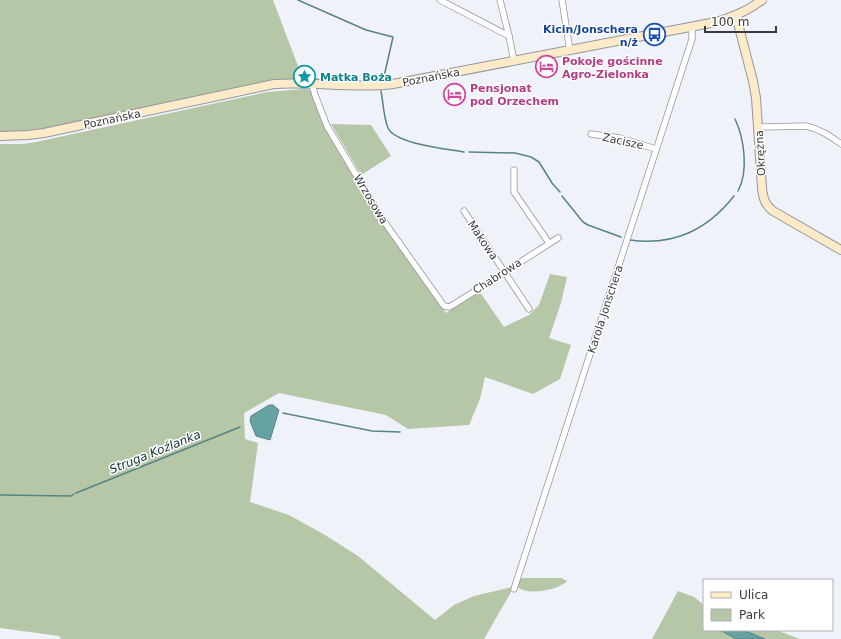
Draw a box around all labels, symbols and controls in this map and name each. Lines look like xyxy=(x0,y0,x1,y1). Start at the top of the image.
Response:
scale bar xyxy=(705,8,776,34)
text: 100 m xyxy=(711,15,749,29)
bus stop icon: Kicin/Jonschera n/ż xyxy=(641,22,667,48)
place label: Kicin/Jonschera n/ż xyxy=(543,23,638,49)
hotel icon: Pokoje gościnne Agro-Zielonka xyxy=(533,54,559,80)
place label: Pokoje gościnne Agro-Zielonka xyxy=(562,55,663,81)
place icon: Matka Boża xyxy=(291,64,317,90)
street label: Poznańska xyxy=(401,66,461,89)
place label: Matka Boża xyxy=(320,71,392,84)
hotel icon: Pensjonat pod Orzechem xyxy=(442,81,468,107)
place label: Pensjonat pod Orzechem xyxy=(470,82,559,108)
street label: Poznańska xyxy=(82,107,142,132)
street label: Okrężna xyxy=(753,130,768,176)
street label: Zacisze xyxy=(601,131,645,152)
street label: Wrzosowa xyxy=(351,172,390,226)
street label: Makowa xyxy=(465,218,500,262)
street label: Chabrowa xyxy=(471,256,524,297)
street label: Karola Jonschera xyxy=(585,263,626,355)
water label: Struga Koźlanka xyxy=(107,427,203,477)
legend xyxy=(703,579,833,631)
text: Ulica xyxy=(739,588,768,602)
text: Park xyxy=(739,608,765,622)

